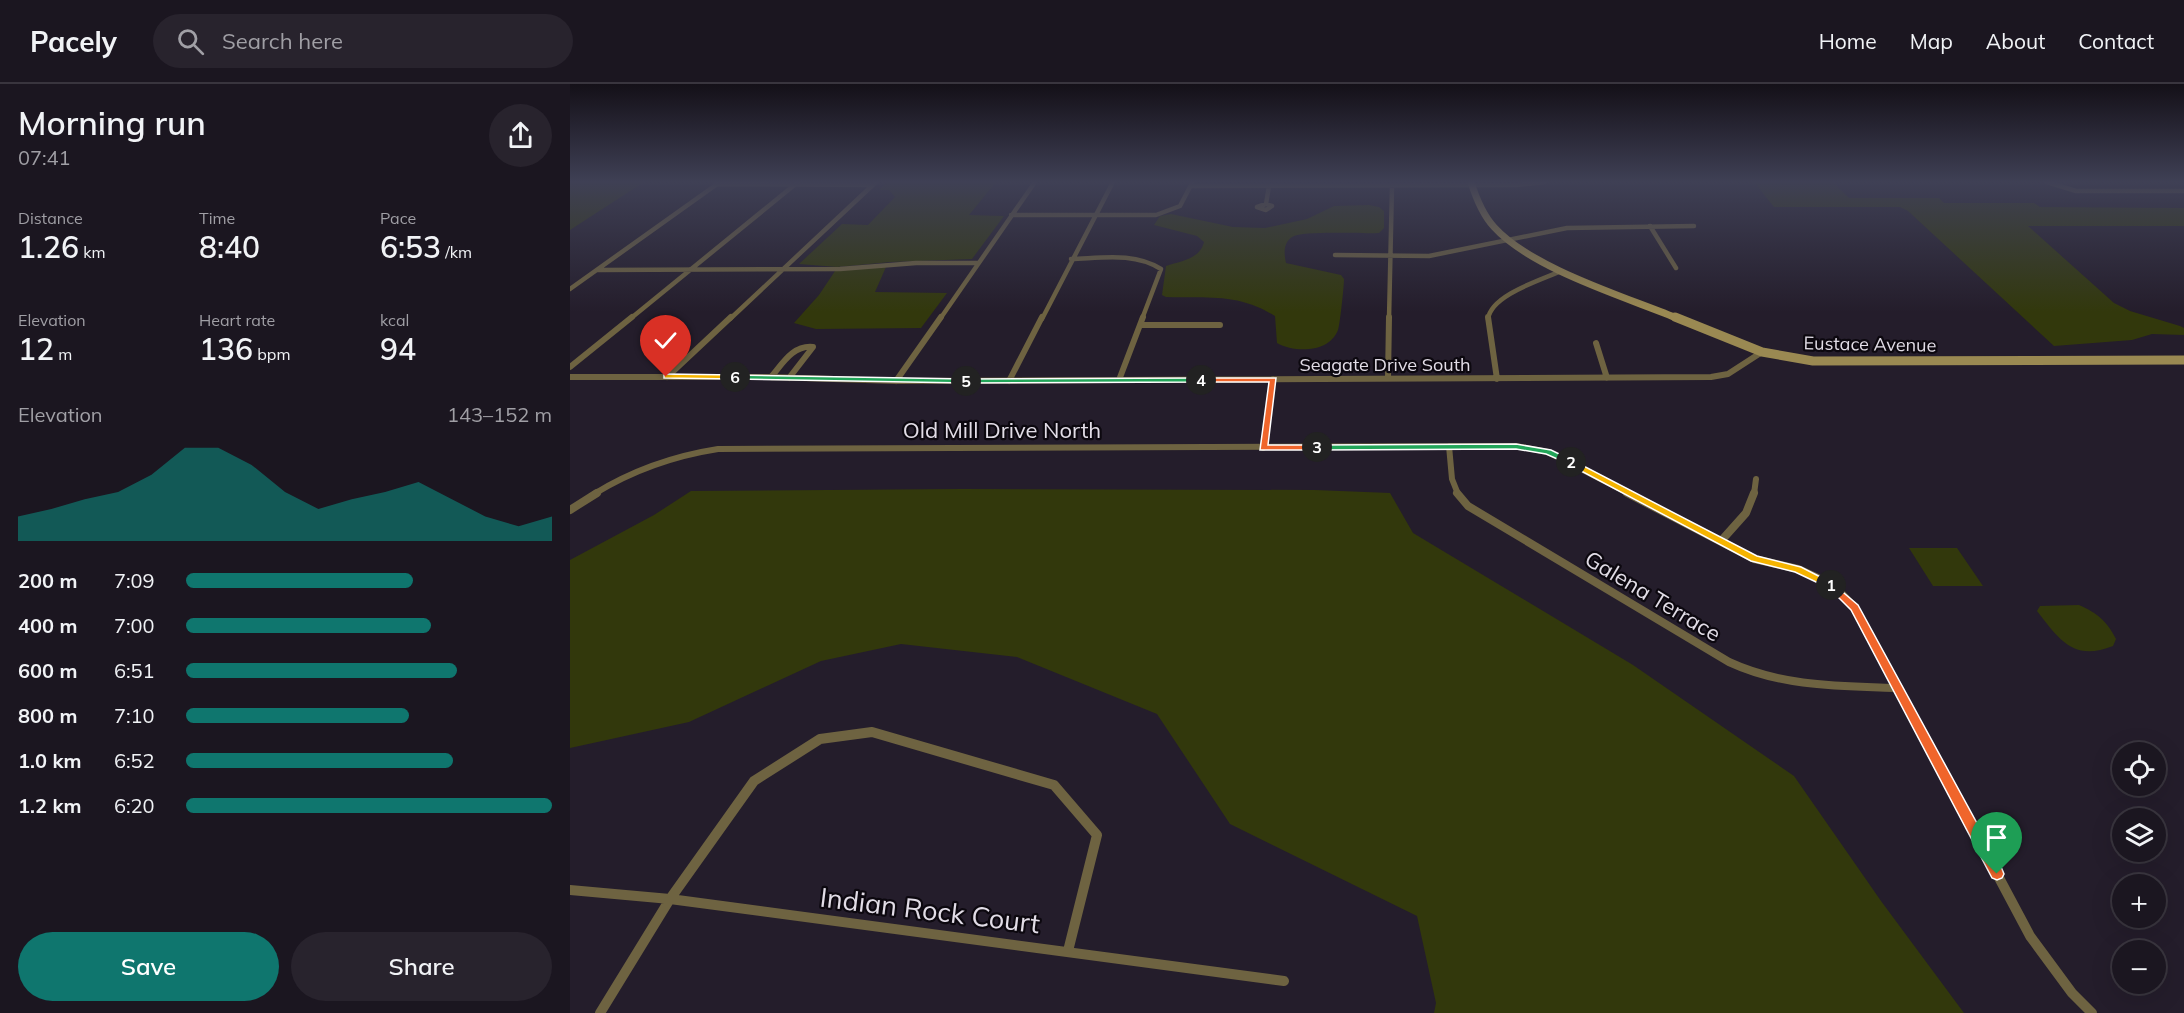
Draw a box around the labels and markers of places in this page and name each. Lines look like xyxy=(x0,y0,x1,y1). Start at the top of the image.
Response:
pin xyxy=(640,315,691,377)
pin: 6 xyxy=(720,362,750,392)
pin: 4 xyxy=(1186,365,1216,395)
pin: 5 xyxy=(951,366,981,396)
pin: 3 xyxy=(1302,432,1332,462)
pin: 2 xyxy=(1556,447,1586,477)
pin: 1 xyxy=(1816,570,1846,600)
pin xyxy=(1971,812,2022,874)

